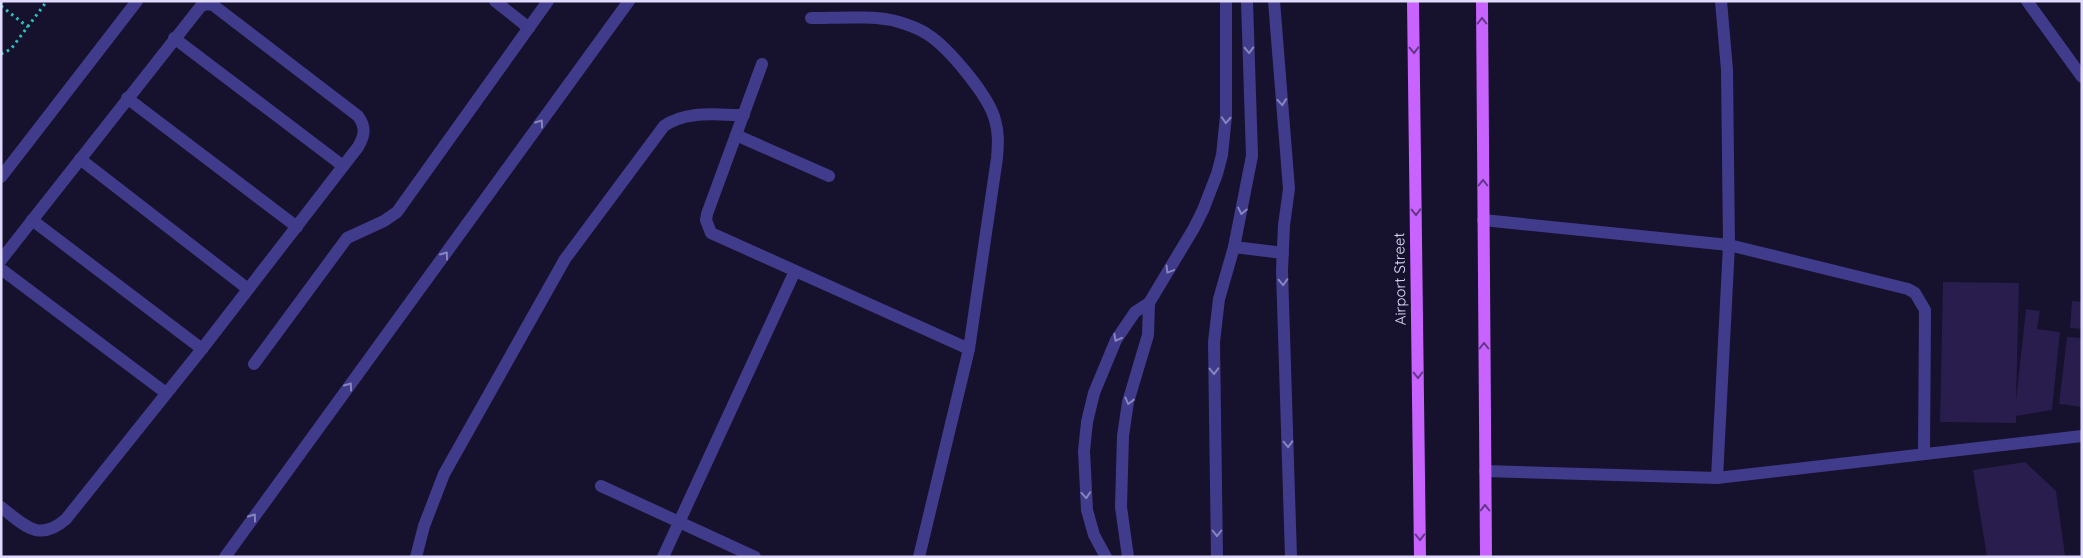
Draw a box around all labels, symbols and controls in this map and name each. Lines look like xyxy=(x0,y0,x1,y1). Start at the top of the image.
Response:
one-way arrow xyxy=(1477,16,1487,24)
one-way arrow xyxy=(1243,46,1254,54)
one-way arrow xyxy=(1409,46,1419,54)
one-way arrow xyxy=(1276,98,1287,106)
one-way arrow xyxy=(1220,116,1231,124)
one-way arrow xyxy=(535,120,543,129)
one-way arrow xyxy=(1478,179,1488,186)
one-way arrow xyxy=(1237,207,1248,216)
one-way arrow xyxy=(1411,209,1421,217)
street label: Airport Street xyxy=(1389,232,1410,326)
one-way arrow xyxy=(439,251,448,261)
one-way arrow xyxy=(1165,264,1175,273)
one-way arrow xyxy=(1277,278,1288,286)
one-way arrow xyxy=(1113,333,1123,342)
one-way arrow xyxy=(1479,341,1489,349)
one-way arrow xyxy=(1209,367,1220,375)
one-way arrow xyxy=(1413,372,1423,379)
one-way arrow xyxy=(343,382,352,392)
one-way arrow xyxy=(1124,396,1135,405)
one-way arrow xyxy=(1282,440,1293,448)
one-way arrow xyxy=(1081,491,1092,499)
one-way arrow xyxy=(1480,504,1490,512)
one-way arrow xyxy=(248,514,256,523)
one-way arrow xyxy=(1212,530,1222,537)
one-way arrow xyxy=(1415,534,1425,542)

